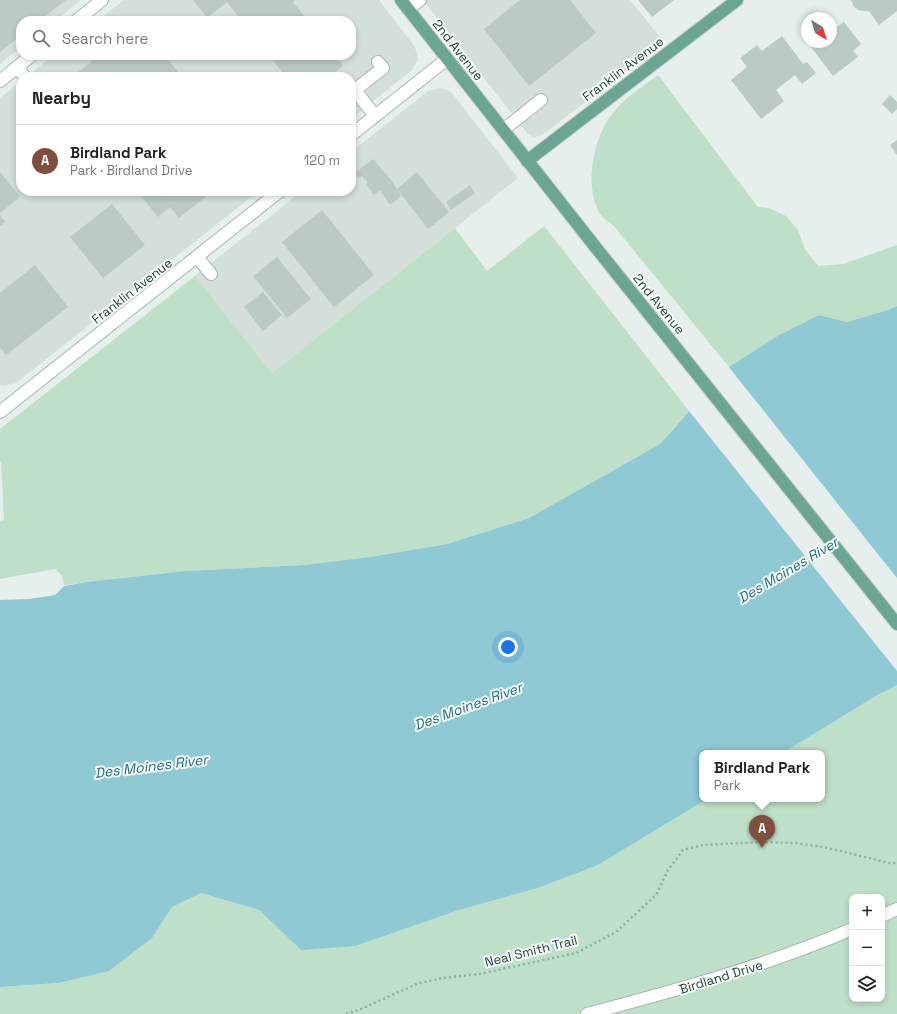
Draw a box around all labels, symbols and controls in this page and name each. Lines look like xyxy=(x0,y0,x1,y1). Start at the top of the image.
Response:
north arrow xyxy=(801,12,837,48)
search box xyxy=(16,16,356,60)
street label: 2nd Avenue xyxy=(429,16,487,84)
icon: search xyxy=(30,27,52,49)
text: Search here xyxy=(62,29,148,48)
street label: Franklin Avenue xyxy=(579,33,667,105)
text: Nearby xyxy=(32,87,91,109)
text: Birdland Park xyxy=(70,143,166,162)
text: A xyxy=(41,152,49,169)
text: 120 m xyxy=(304,152,340,169)
text: Park · Birdland Drive xyxy=(70,162,192,179)
street label: Franklin Avenue xyxy=(88,254,176,328)
street label: 2nd Avenue xyxy=(629,270,689,338)
water label: Des Moines River xyxy=(735,532,843,607)
your location xyxy=(498,637,518,657)
water label: Des Moines River xyxy=(412,678,526,734)
water label: Des Moines River xyxy=(93,750,210,782)
popup xyxy=(699,750,825,802)
text: Birdland Park xyxy=(714,758,810,777)
text: Park xyxy=(714,777,741,794)
pin: A xyxy=(749,815,775,848)
map controls xyxy=(849,894,885,1002)
button: + xyxy=(849,894,885,930)
button: − xyxy=(849,930,885,966)
street label: Neal Smith Trail xyxy=(483,931,579,971)
street label: Birdland Drive xyxy=(677,956,765,998)
button: layers xyxy=(849,966,885,1002)

